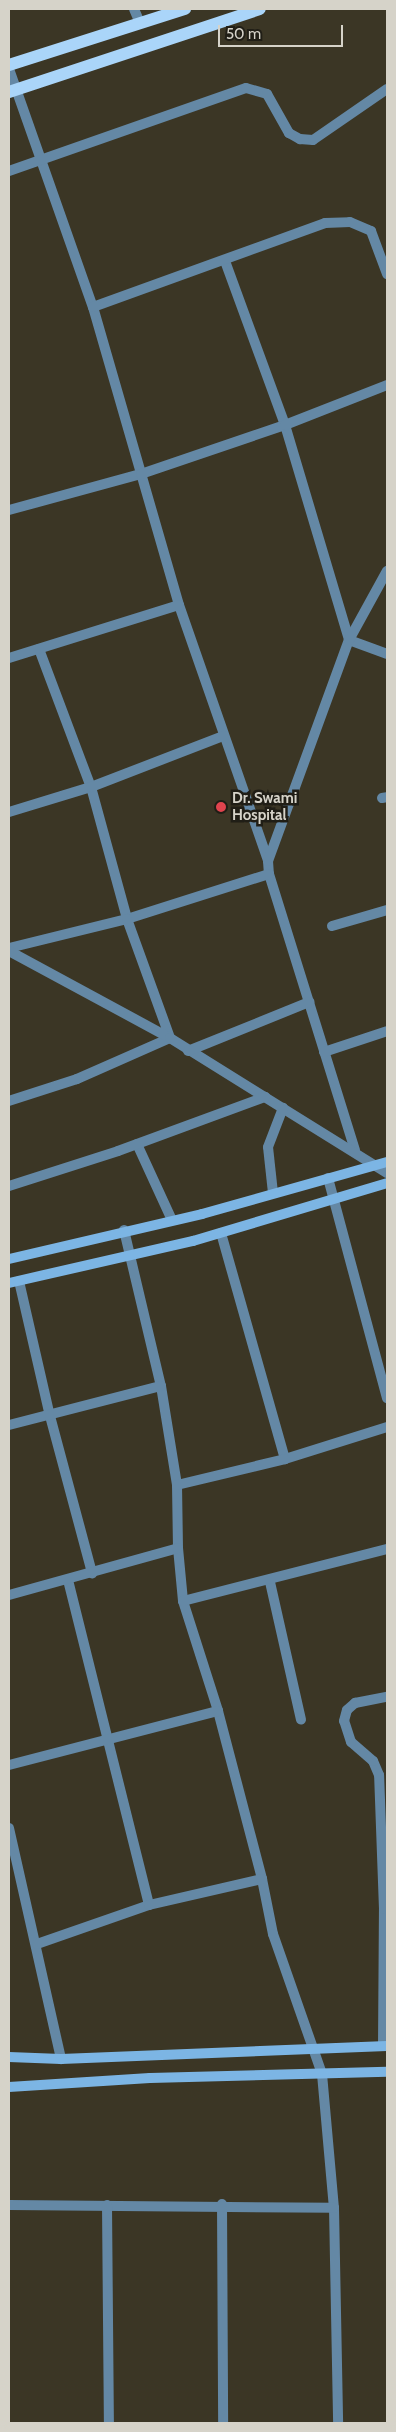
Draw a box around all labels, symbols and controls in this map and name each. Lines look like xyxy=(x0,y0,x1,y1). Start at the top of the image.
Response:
scale bar xyxy=(221,15,346,47)
text: 50 m xyxy=(226,25,261,43)
place label: Dr. Swami Hospital xyxy=(232,789,297,824)
marker: Dr. Swami Hospital xyxy=(214,800,228,814)

